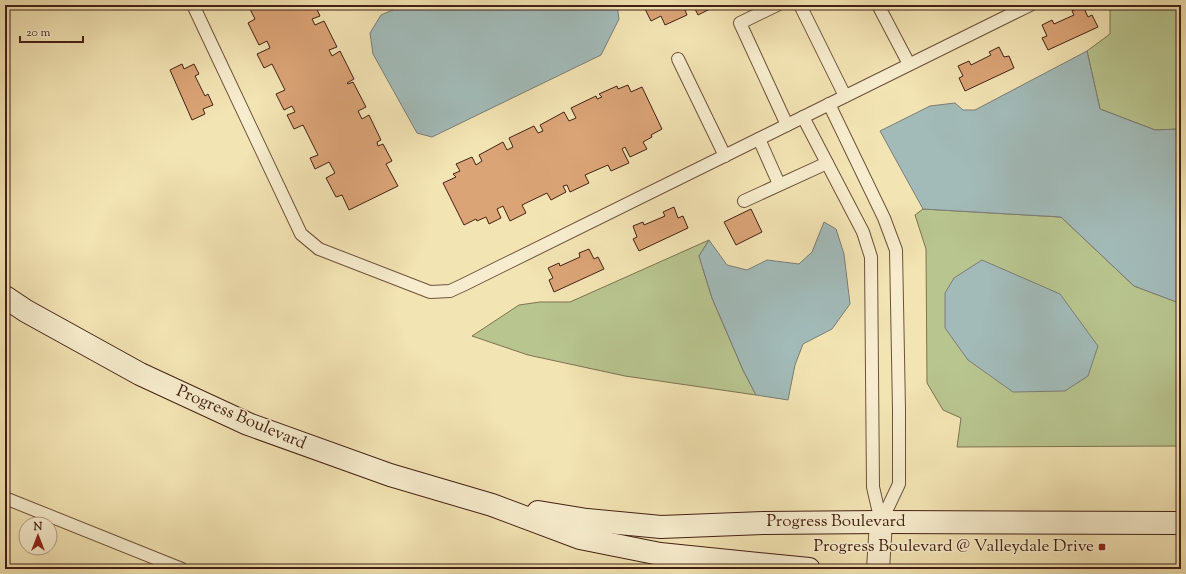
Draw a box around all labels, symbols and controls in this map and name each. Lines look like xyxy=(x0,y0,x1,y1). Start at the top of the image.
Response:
scale bar xyxy=(20,18,83,44)
text: 20 m xyxy=(26,24,51,42)
street label: Progress Boulevard xyxy=(172,380,310,456)
street label: Progress Boulevard xyxy=(766,510,906,534)
north arrow xyxy=(18,516,58,556)
text: N xyxy=(33,519,43,535)
place label: Progress Boulevard @ Valleydale Drive xyxy=(814,535,1094,559)
marker: Progress Boulevard @ Valleydale Drive xyxy=(1097,542,1107,552)

